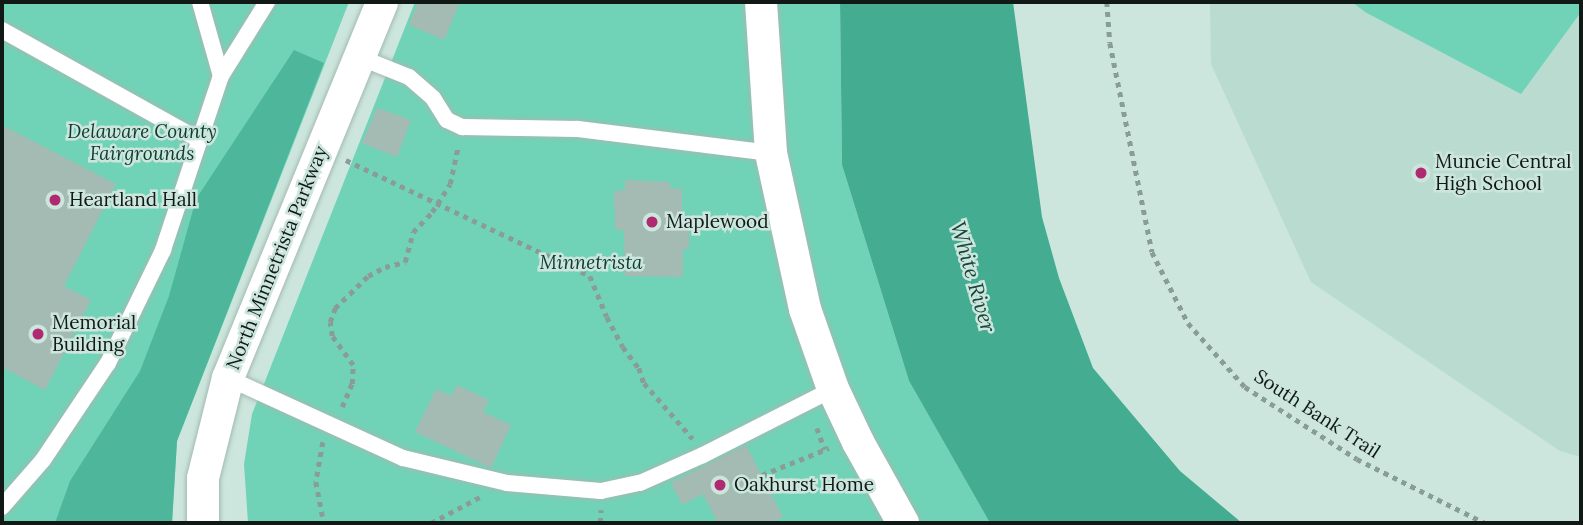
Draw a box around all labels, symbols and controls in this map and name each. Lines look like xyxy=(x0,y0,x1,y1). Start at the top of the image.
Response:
park label: Delaware County Fairgrounds xyxy=(67,121,217,165)
street label: North Minnetrista Parkway xyxy=(222,143,332,373)
place label: Muncie Central High School xyxy=(1435,151,1571,195)
marker: Muncie Central High School xyxy=(1413,165,1429,181)
place label: Heartland Hall xyxy=(69,189,197,211)
marker: Heartland Hall xyxy=(47,192,63,208)
place label: Maplewood xyxy=(666,211,769,233)
marker: Maplewood xyxy=(644,214,660,230)
water label: White River xyxy=(945,219,1001,335)
park label: Minnetrista xyxy=(539,252,643,274)
place label: Memorial Building xyxy=(52,312,136,356)
marker: Memorial Building xyxy=(30,326,46,342)
street label: South Bank Trail xyxy=(1250,365,1384,463)
place label: Oakhurst Home xyxy=(734,474,874,496)
marker: Oakhurst Home xyxy=(712,477,728,493)

